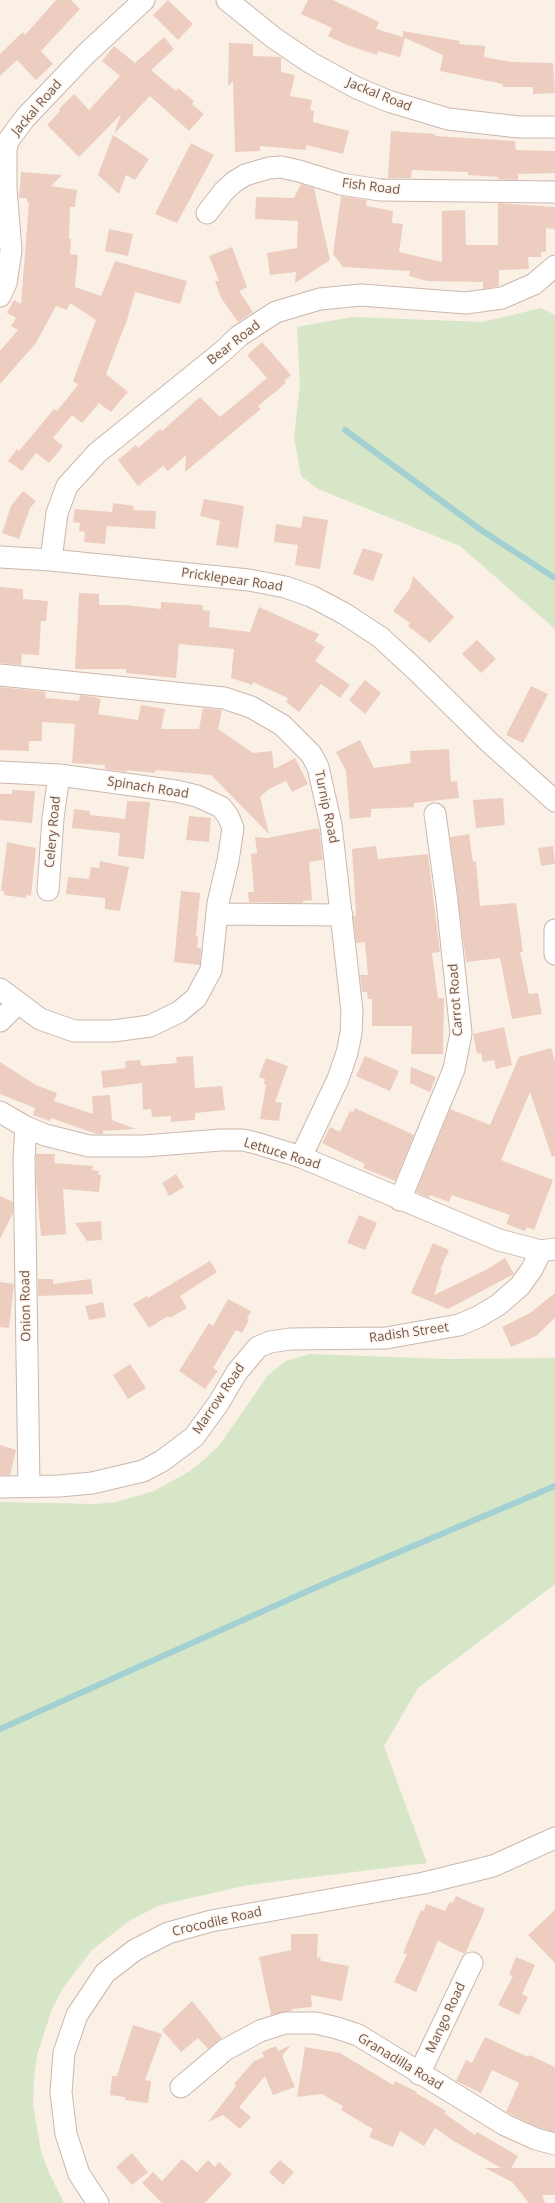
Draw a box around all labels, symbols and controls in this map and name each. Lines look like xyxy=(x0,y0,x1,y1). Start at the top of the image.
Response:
street label: Jackal Road xyxy=(344,75,414,115)
street label: Jackal Road xyxy=(9,77,65,139)
street label: Fish Road xyxy=(341,176,401,198)
street label: Bear Road xyxy=(205,318,263,368)
street label: Pricklepear Road xyxy=(180,565,284,595)
street label: Turnip Road xyxy=(311,769,341,845)
street label: Spinach Road xyxy=(106,774,190,802)
street label: Celery Road xyxy=(42,795,64,869)
street label: Carrot Road xyxy=(446,963,466,1037)
street label: Lettuce Road xyxy=(242,1135,322,1173)
street label: Onion Road xyxy=(18,1270,34,1342)
street label: Radish Street xyxy=(368,1320,450,1346)
street label: Marrow Road xyxy=(190,1361,248,1437)
street label: Crocodile Road xyxy=(171,1904,263,1940)
street label: Mango Road xyxy=(423,1980,469,2056)
street label: Granadilla Road xyxy=(355,2030,445,2094)

